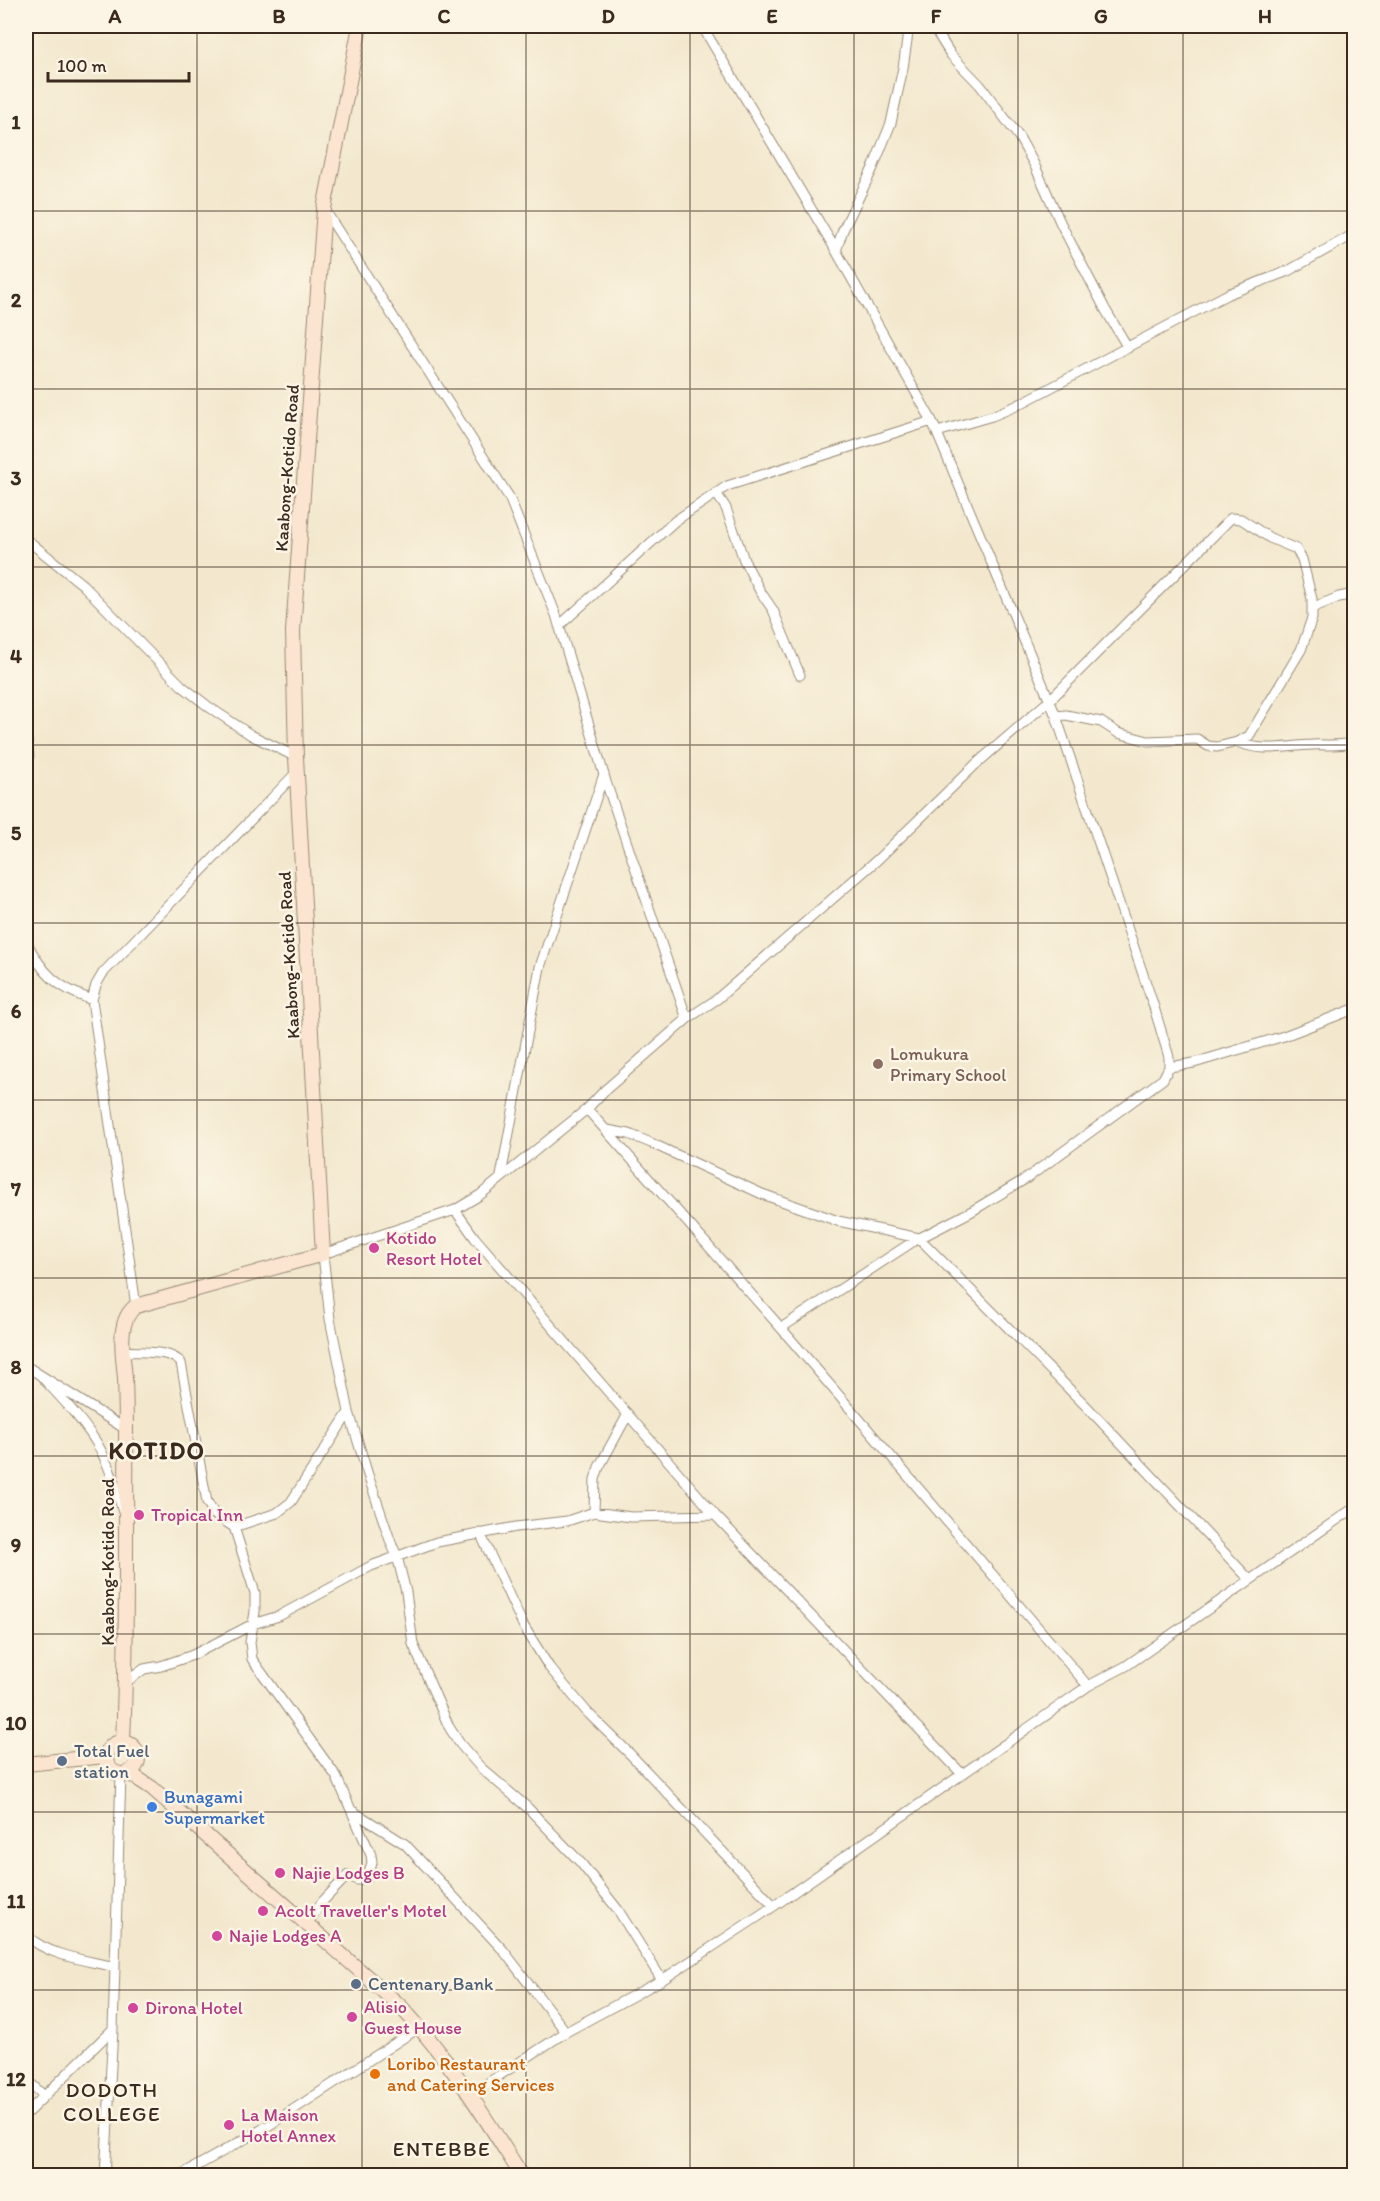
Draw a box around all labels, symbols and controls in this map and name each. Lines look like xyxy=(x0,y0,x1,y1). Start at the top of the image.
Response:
text: A xyxy=(108,4,122,28)
text: B xyxy=(273,4,286,28)
text: C xyxy=(438,4,451,28)
text: D xyxy=(601,4,615,28)
text: E xyxy=(766,4,778,28)
text: F xyxy=(931,4,942,28)
text: G xyxy=(1094,4,1108,28)
text: H xyxy=(1258,4,1272,28)
scale bar xyxy=(48,45,189,83)
text: 100 m xyxy=(57,55,107,77)
text: 1 xyxy=(11,110,21,134)
text: 2 xyxy=(11,288,22,312)
street label: Kaabong-Kotido Road xyxy=(270,383,304,552)
text: 3 xyxy=(11,466,22,490)
text: 4 xyxy=(10,644,22,668)
text: 5 xyxy=(11,821,22,845)
street label: Kaabong-Kotido Road xyxy=(274,871,304,1039)
text: 6 xyxy=(11,999,22,1023)
place label: Lomukura Primary School xyxy=(890,1043,1006,1086)
marker: Lomukura Primary School xyxy=(871,1057,885,1071)
text: 7 xyxy=(10,1177,21,1201)
place label: Kotido Resort Hotel xyxy=(386,1227,482,1270)
marker: Kotido Resort Hotel xyxy=(367,1241,381,1255)
text: 8 xyxy=(11,1355,22,1379)
district label: KOTIDO xyxy=(109,1436,205,1465)
street label: Kaabong-Kotido Road xyxy=(97,1478,119,1646)
place label: Tropical Inn xyxy=(151,1504,243,1526)
marker: Tropical Inn xyxy=(132,1508,146,1522)
text: 9 xyxy=(11,1533,21,1557)
text: 10 xyxy=(5,1711,27,1735)
place label: Total Fuel station xyxy=(74,1740,149,1783)
marker: Total Fuel station xyxy=(55,1754,69,1768)
place label: Bunagami Supermarket xyxy=(164,1786,265,1829)
marker: Bunagami Supermarket xyxy=(145,1800,159,1814)
place label: Najie Lodges B xyxy=(292,1862,405,1884)
marker: Najie Lodges B xyxy=(273,1866,287,1880)
text: 11 xyxy=(7,1889,26,1913)
place label: Acolt Traveller's Motel xyxy=(275,1900,447,1922)
marker: Acolt Traveller's Motel xyxy=(256,1904,270,1918)
place label: Najie Lodges A xyxy=(229,1925,342,1947)
marker: Najie Lodges A xyxy=(210,1929,224,1943)
place label: Centenary Bank xyxy=(368,1973,494,1995)
marker: Centenary Bank xyxy=(349,1977,363,1991)
place label: Alisio Guest House xyxy=(364,1996,462,2039)
place label: Dirona Hotel xyxy=(145,1997,243,2019)
marker: Dirona Hotel xyxy=(126,2001,140,2015)
marker: Alisio Guest House xyxy=(345,2010,359,2024)
place label: Loribo Restaurant and Catering Services xyxy=(387,2053,555,2096)
text: 12 xyxy=(6,2067,26,2091)
marker: Loribo Restaurant and Catering Services xyxy=(368,2067,382,2081)
district label: DODOTH COLLEGE xyxy=(63,2077,161,2126)
place label: La Maison Hotel Annex xyxy=(241,2104,337,2147)
marker: La Maison Hotel Annex xyxy=(222,2118,236,2132)
district label: ENTEBBE xyxy=(393,2136,491,2161)

